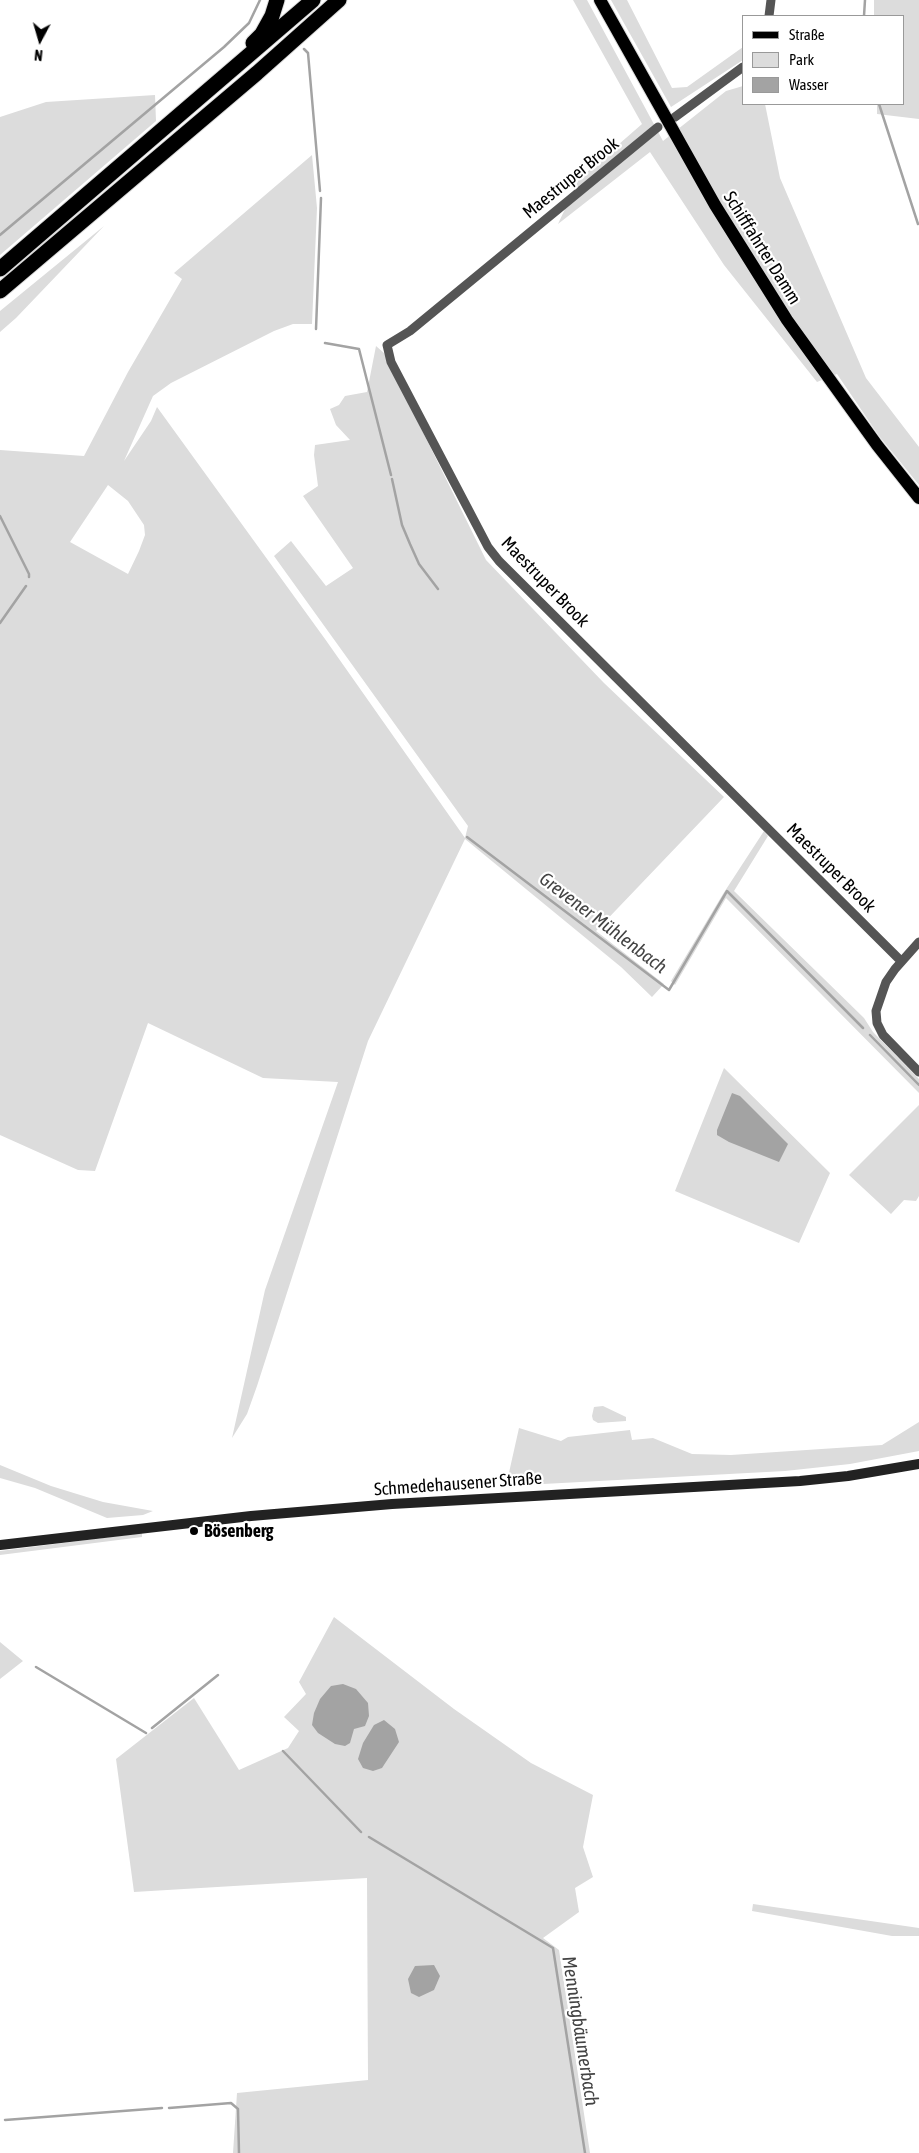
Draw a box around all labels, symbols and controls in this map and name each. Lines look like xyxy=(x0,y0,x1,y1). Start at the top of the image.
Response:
north arrow xyxy=(15,15,65,65)
legend xyxy=(742,15,904,105)
text: Straße xyxy=(789,26,825,43)
text: N xyxy=(33,47,43,63)
text: Park xyxy=(789,51,814,68)
text: Wasser xyxy=(789,76,828,93)
street label: Maestruper Brook xyxy=(519,133,623,223)
street label: Schifffahrter Damm xyxy=(719,187,805,309)
street label: Maestruper Brook xyxy=(496,532,594,632)
street label: Maestruper Brook xyxy=(782,819,880,917)
water label: Grevener Mühlenbach xyxy=(535,868,671,978)
street label: Schmedehausener Straße xyxy=(373,1467,543,1501)
place label: Bösenberg xyxy=(204,1520,273,1542)
marker: Bösenberg xyxy=(188,1525,200,1537)
water label: Menningbäumerbach xyxy=(557,1954,603,2108)

